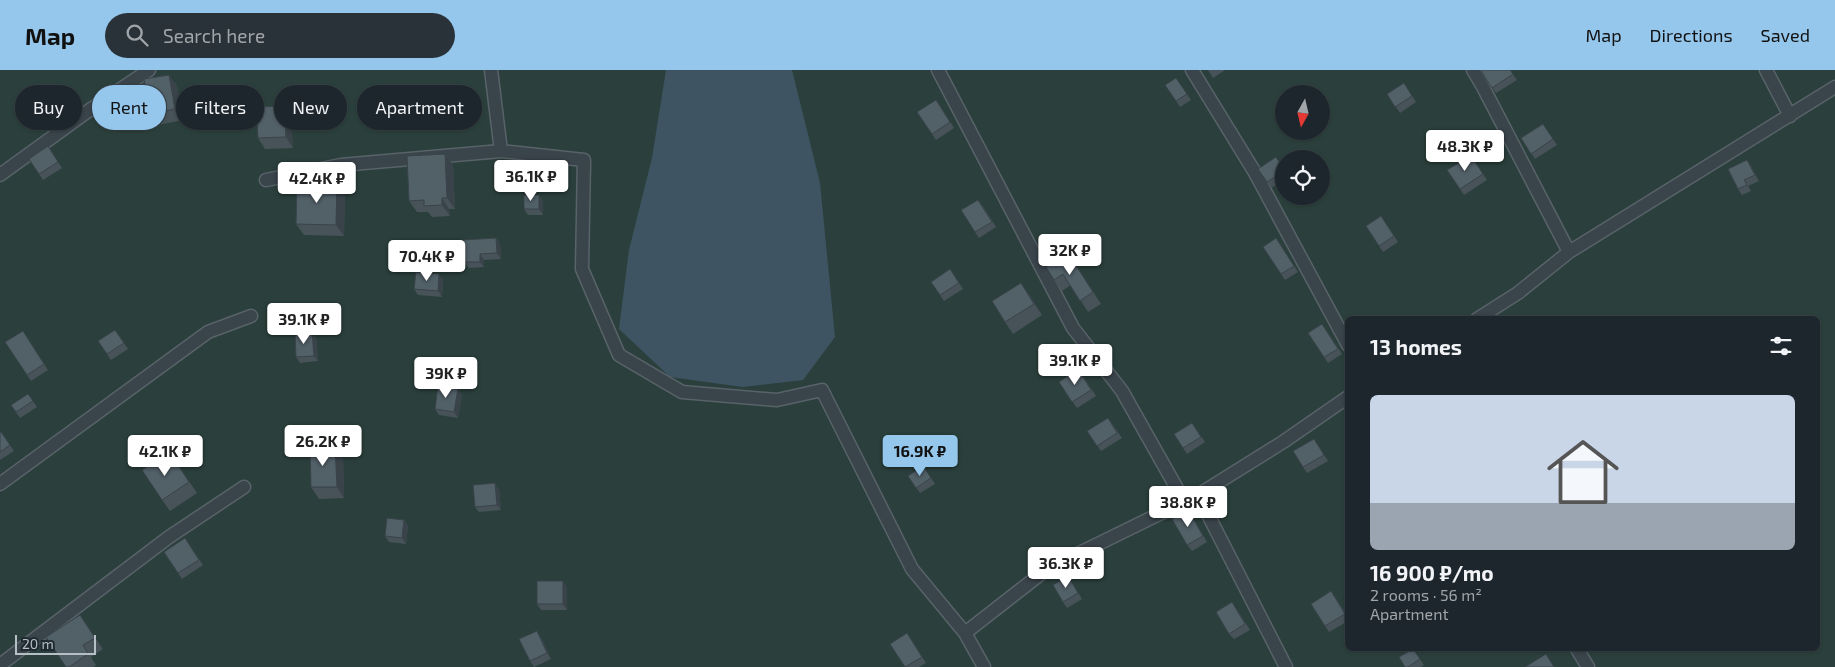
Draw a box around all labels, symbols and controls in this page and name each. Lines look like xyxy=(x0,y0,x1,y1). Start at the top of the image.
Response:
search box xyxy=(105,13,455,58)
text: Map xyxy=(25,21,75,50)
icon: search xyxy=(123,21,151,49)
text: Search here xyxy=(163,24,265,47)
text: Map xyxy=(1585,24,1622,46)
text: Directions xyxy=(1650,24,1733,46)
text: Saved xyxy=(1761,24,1810,46)
chip: Buy xyxy=(15,85,82,130)
chip: Rent xyxy=(92,85,166,130)
chip: Filters xyxy=(176,85,264,130)
chip: New xyxy=(274,85,347,130)
chip: Apartment xyxy=(357,85,482,130)
north arrow xyxy=(1275,85,1330,140)
map controls xyxy=(1275,85,1330,205)
pin: 48.3K ₽ xyxy=(1419,129,1511,172)
text: 48.3K ₽ xyxy=(1437,136,1493,155)
button: locate xyxy=(1275,150,1330,205)
pin: 36.1K ₽ xyxy=(485,160,577,202)
pin: 42.4K ₽ xyxy=(271,162,363,204)
text: 36.1K ₽ xyxy=(505,166,557,185)
text: 42.4K ₽ xyxy=(289,168,345,187)
pin: 32K ₽ xyxy=(1035,234,1105,276)
pin: 70.4K ₽ xyxy=(381,240,473,282)
text: 32K ₽ xyxy=(1049,240,1091,259)
text: 70.4K ₽ xyxy=(399,246,455,265)
pin: 39.1K ₽ xyxy=(258,302,350,345)
text: 39.1K ₽ xyxy=(278,309,330,328)
icon: filters xyxy=(1767,332,1795,360)
text: 13 homes xyxy=(1370,334,1462,359)
pin: 39.1K ₽ xyxy=(1029,344,1121,386)
text: 39.1K ₽ xyxy=(1049,350,1101,369)
pin: 39K ₽ xyxy=(411,356,481,399)
text: 39K ₽ xyxy=(425,363,467,382)
pin: 26.2K ₽ xyxy=(277,424,369,467)
icon: home xyxy=(1538,427,1628,517)
text: 26.2K ₽ xyxy=(296,431,350,450)
pin: 42.1K ₽ xyxy=(119,434,211,477)
pin: 16.9K ₽ xyxy=(874,434,966,477)
text: 42.1K ₽ xyxy=(139,441,191,460)
text: 16.9K ₽ xyxy=(894,441,946,460)
pin: 38.8K ₽ xyxy=(1142,486,1234,528)
text: 38.8K ₽ xyxy=(1160,492,1216,511)
pin: 36.3K ₽ xyxy=(1020,546,1112,589)
text: 36.3K ₽ xyxy=(1039,553,1093,572)
text: 16 900 ₽/mo xyxy=(1370,560,1494,585)
text: 2 rooms · 56 m² xyxy=(1370,585,1482,604)
text: Apartment xyxy=(1370,604,1449,623)
scale bar xyxy=(15,632,96,655)
text: 20 m xyxy=(22,635,54,652)

